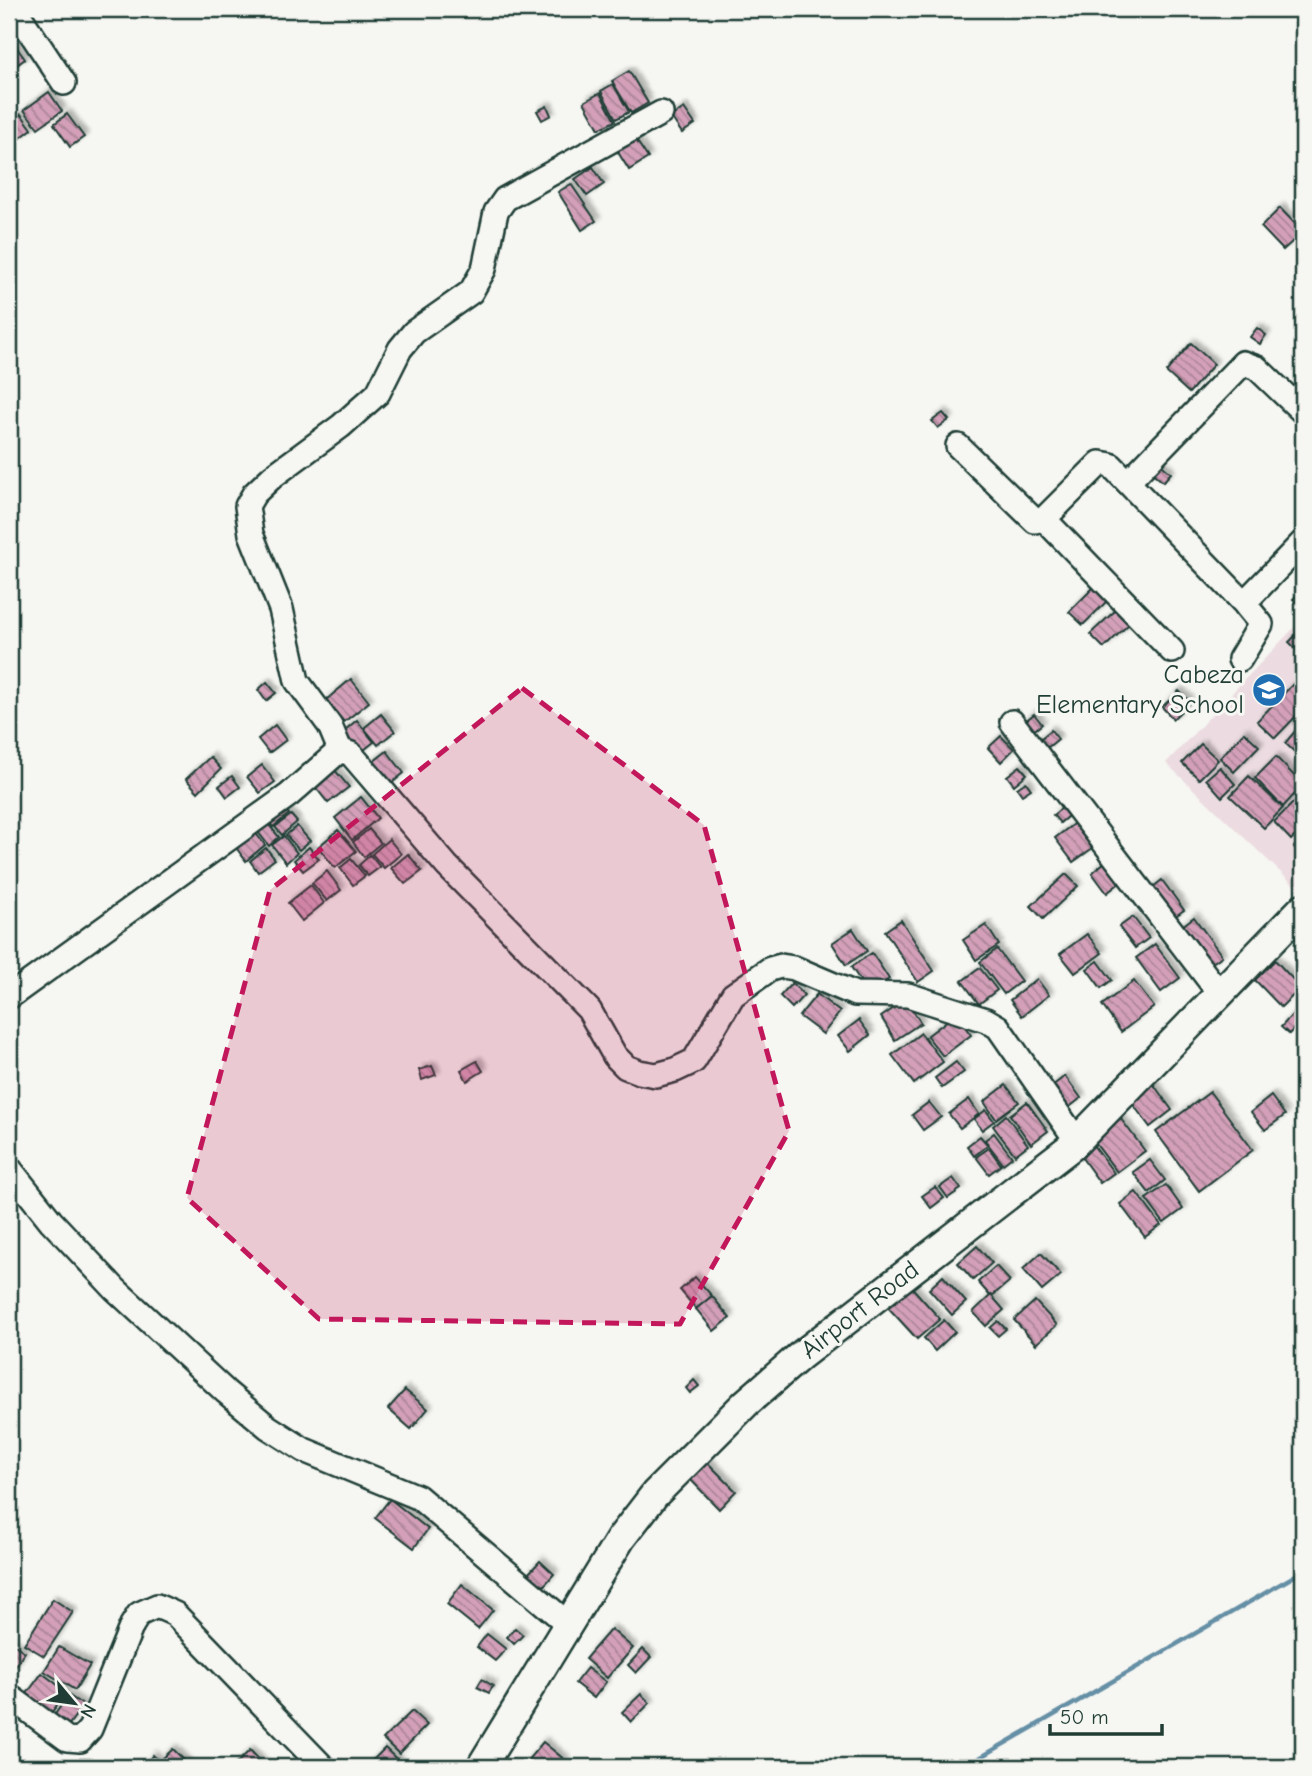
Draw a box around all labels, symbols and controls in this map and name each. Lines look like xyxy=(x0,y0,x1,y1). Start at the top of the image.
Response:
place label: Cabeza Elementary School xyxy=(1036,660,1244,720)
school or university icon: Cabeza Elementary School xyxy=(1250,671,1288,709)
street label: Airport Road xyxy=(795,1255,925,1365)
north arrow xyxy=(38,1668,108,1738)
scale bar xyxy=(1050,1692,1162,1736)
text: N xyxy=(75,1700,101,1722)
text: 50 m xyxy=(1060,1705,1109,1729)

